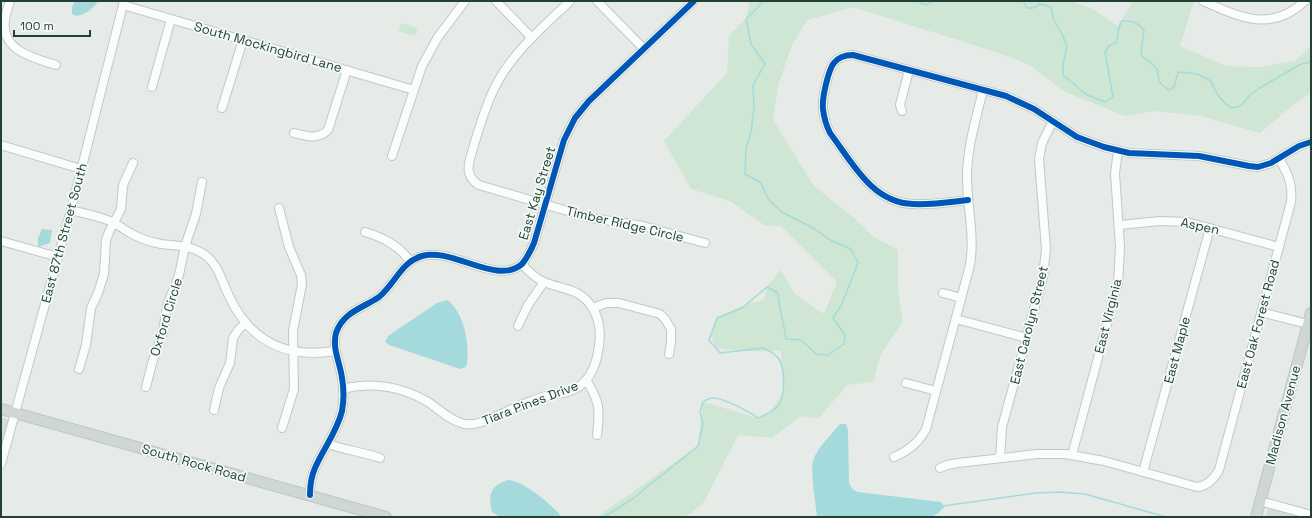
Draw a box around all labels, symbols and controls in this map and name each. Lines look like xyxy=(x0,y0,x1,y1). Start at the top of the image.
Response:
scale bar xyxy=(14,12,90,38)
text: 100 m xyxy=(20,18,54,34)
street label: South Mockingbird Lane xyxy=(192,18,344,76)
street label: East Kay Street xyxy=(515,144,559,242)
street label: East 87th Street South xyxy=(37,161,91,305)
street label: Timber Ridge Circle xyxy=(565,202,685,246)
street label: Aspen xyxy=(1179,214,1221,238)
street label: East Oak Forest Road xyxy=(1233,258,1283,390)
street label: East Carolyn Street xyxy=(1006,264,1052,386)
street label: Oxford Circle xyxy=(146,276,186,358)
street label: East Virginia xyxy=(1090,276,1126,355)
street label: East Maple xyxy=(1160,315,1194,385)
street label: Madison Avenue xyxy=(1262,364,1304,466)
street label: Tiara Pines Drive xyxy=(479,377,581,429)
street label: South Rock Road xyxy=(140,440,248,486)

